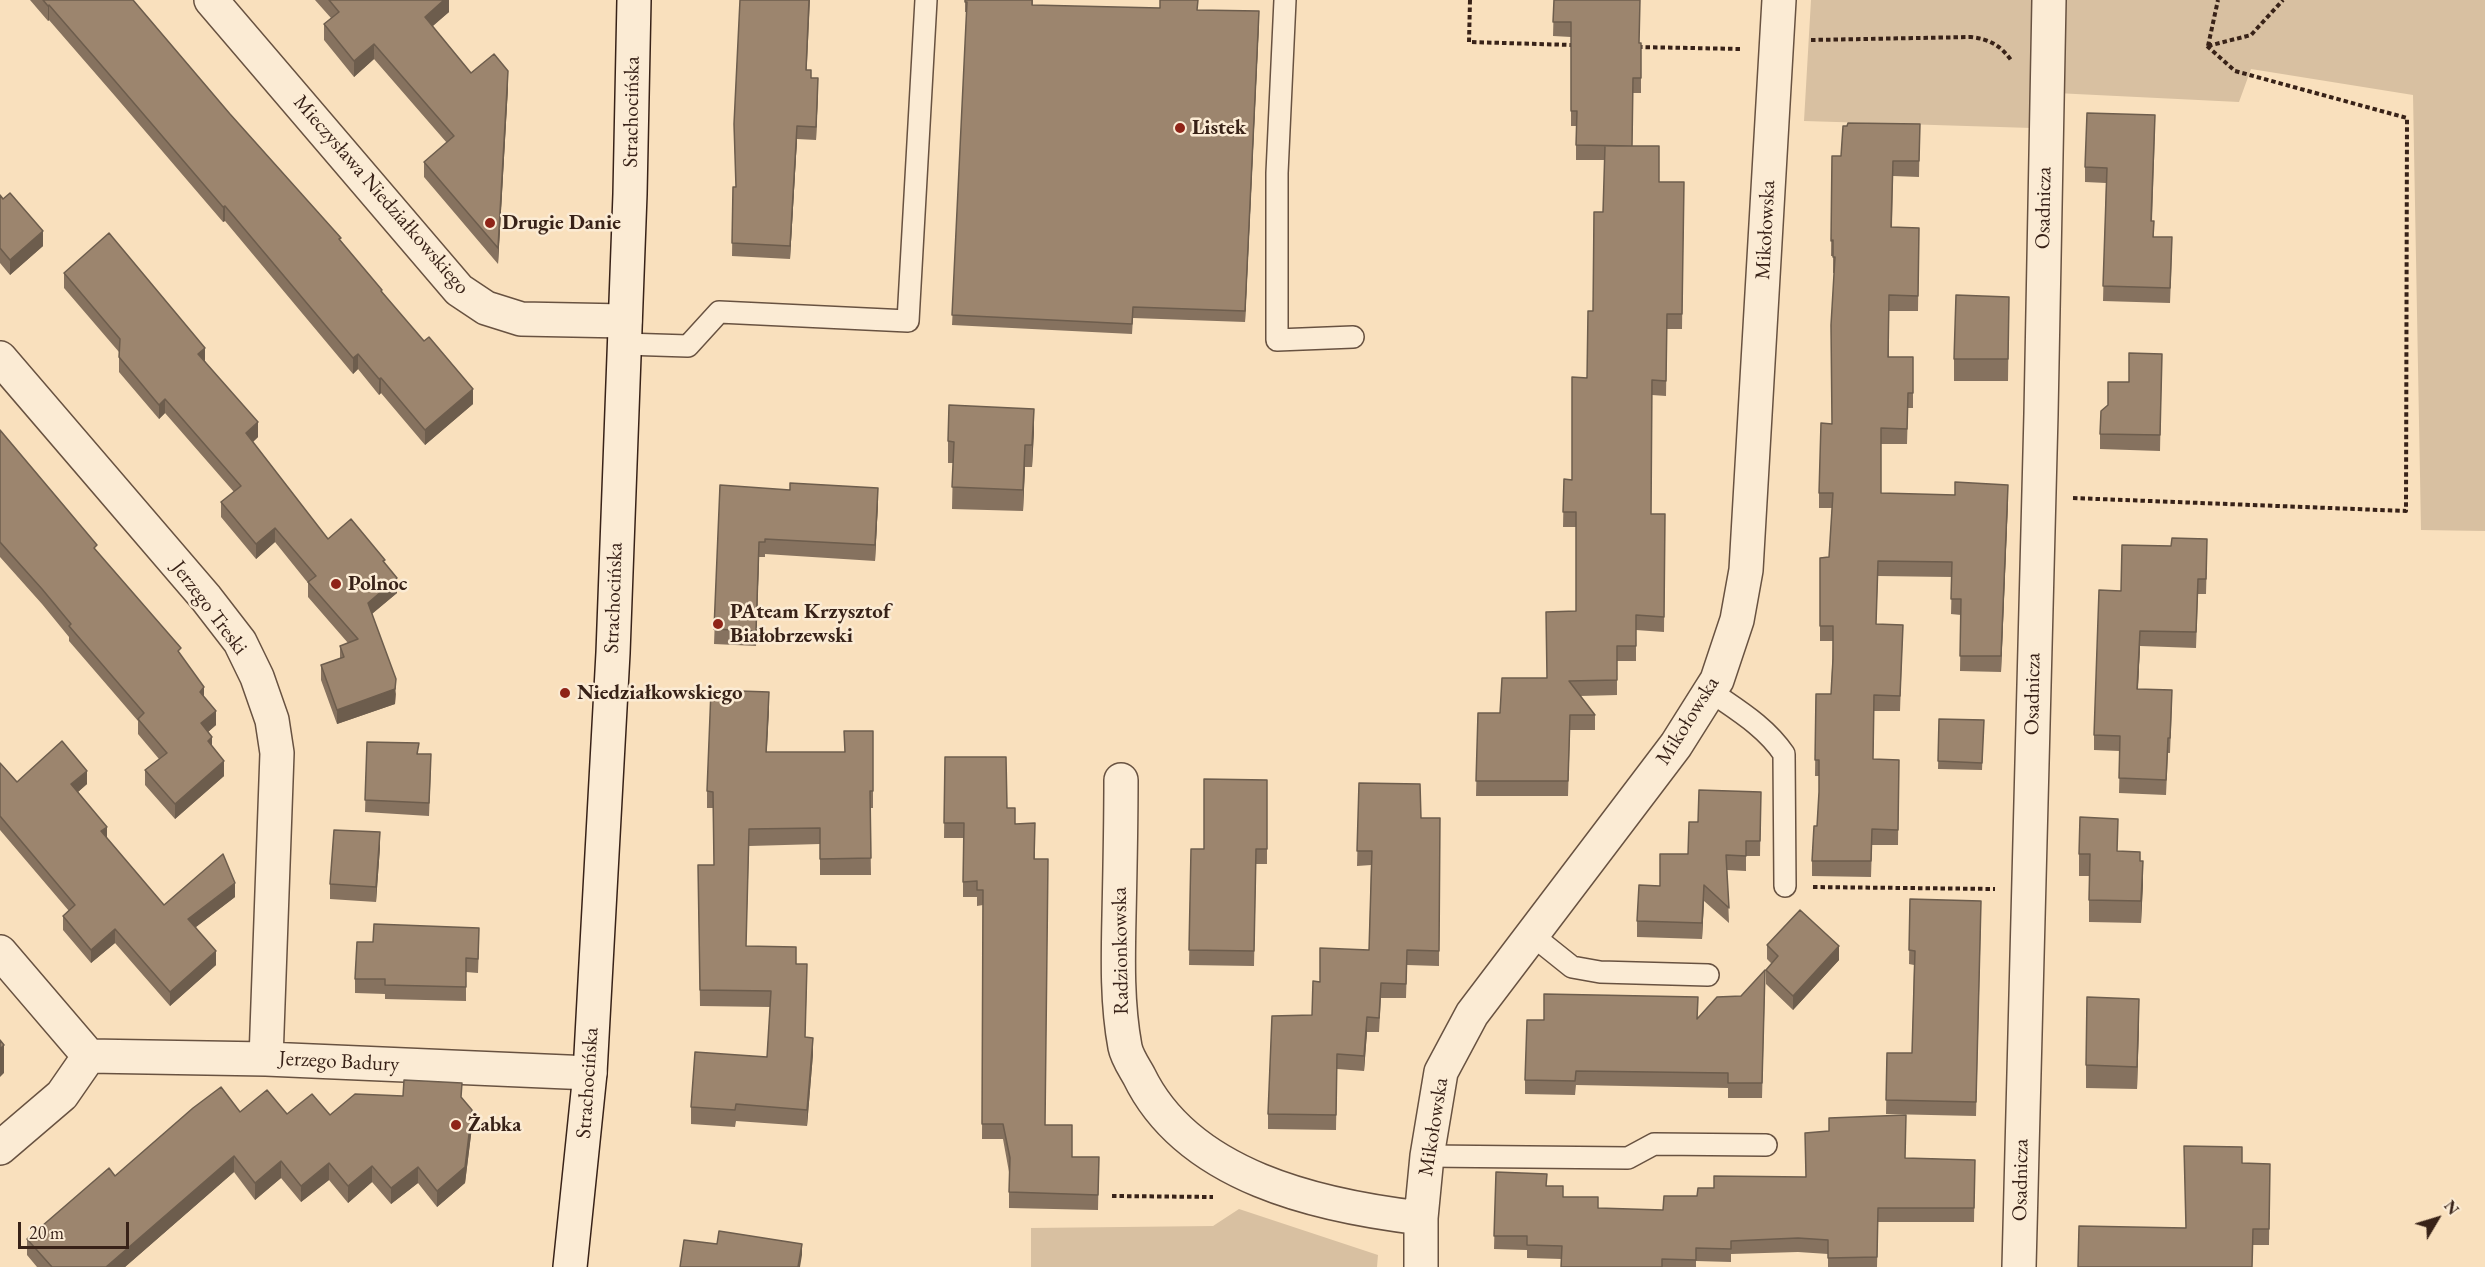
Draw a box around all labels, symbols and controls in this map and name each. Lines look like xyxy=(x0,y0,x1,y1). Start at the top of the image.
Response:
street label: Strachocińska xyxy=(618,56,646,168)
street label: Mieczysława Niedziałkowskiego xyxy=(288,90,474,300)
place label: Listek xyxy=(1192,115,1246,141)
marker: Listek xyxy=(1173,121,1187,135)
street label: Osadnicza xyxy=(2031,167,2057,249)
street label: Mikołowska xyxy=(1751,180,1781,280)
place label: Drugie Danie xyxy=(502,210,621,236)
marker: Drugie Danie xyxy=(483,216,497,230)
street label: Strachocińska xyxy=(599,542,629,654)
street label: Jerzego Treski xyxy=(165,556,253,660)
place label: Polnoc xyxy=(348,571,407,597)
marker: Polnoc xyxy=(329,577,343,591)
place label: PAteam Krzysztof Białobrzewski xyxy=(730,599,890,649)
marker: PAteam Krzysztof Białobrzewski xyxy=(711,617,725,631)
street label: Osadnicza xyxy=(2020,653,2046,735)
street label: Mikołowska xyxy=(1651,672,1725,770)
place label: Niedziałkowskiego xyxy=(577,680,743,706)
marker: Niedziałkowskiego xyxy=(558,686,572,700)
street label: Radzionkowska xyxy=(1107,887,1135,1015)
street label: Strachocińska xyxy=(572,1027,604,1139)
street label: Jerzego Badury xyxy=(278,1046,400,1078)
street label: Mikołowska xyxy=(1414,1076,1454,1178)
place label: Żabka xyxy=(468,1112,521,1138)
marker: Żabka xyxy=(449,1118,463,1132)
street label: Osadnicza xyxy=(2008,1139,2034,1221)
north arrow xyxy=(2407,1189,2467,1249)
text: N xyxy=(2439,1196,2464,1219)
scale bar xyxy=(21,1210,132,1248)
text: 20 m xyxy=(29,1221,64,1244)

